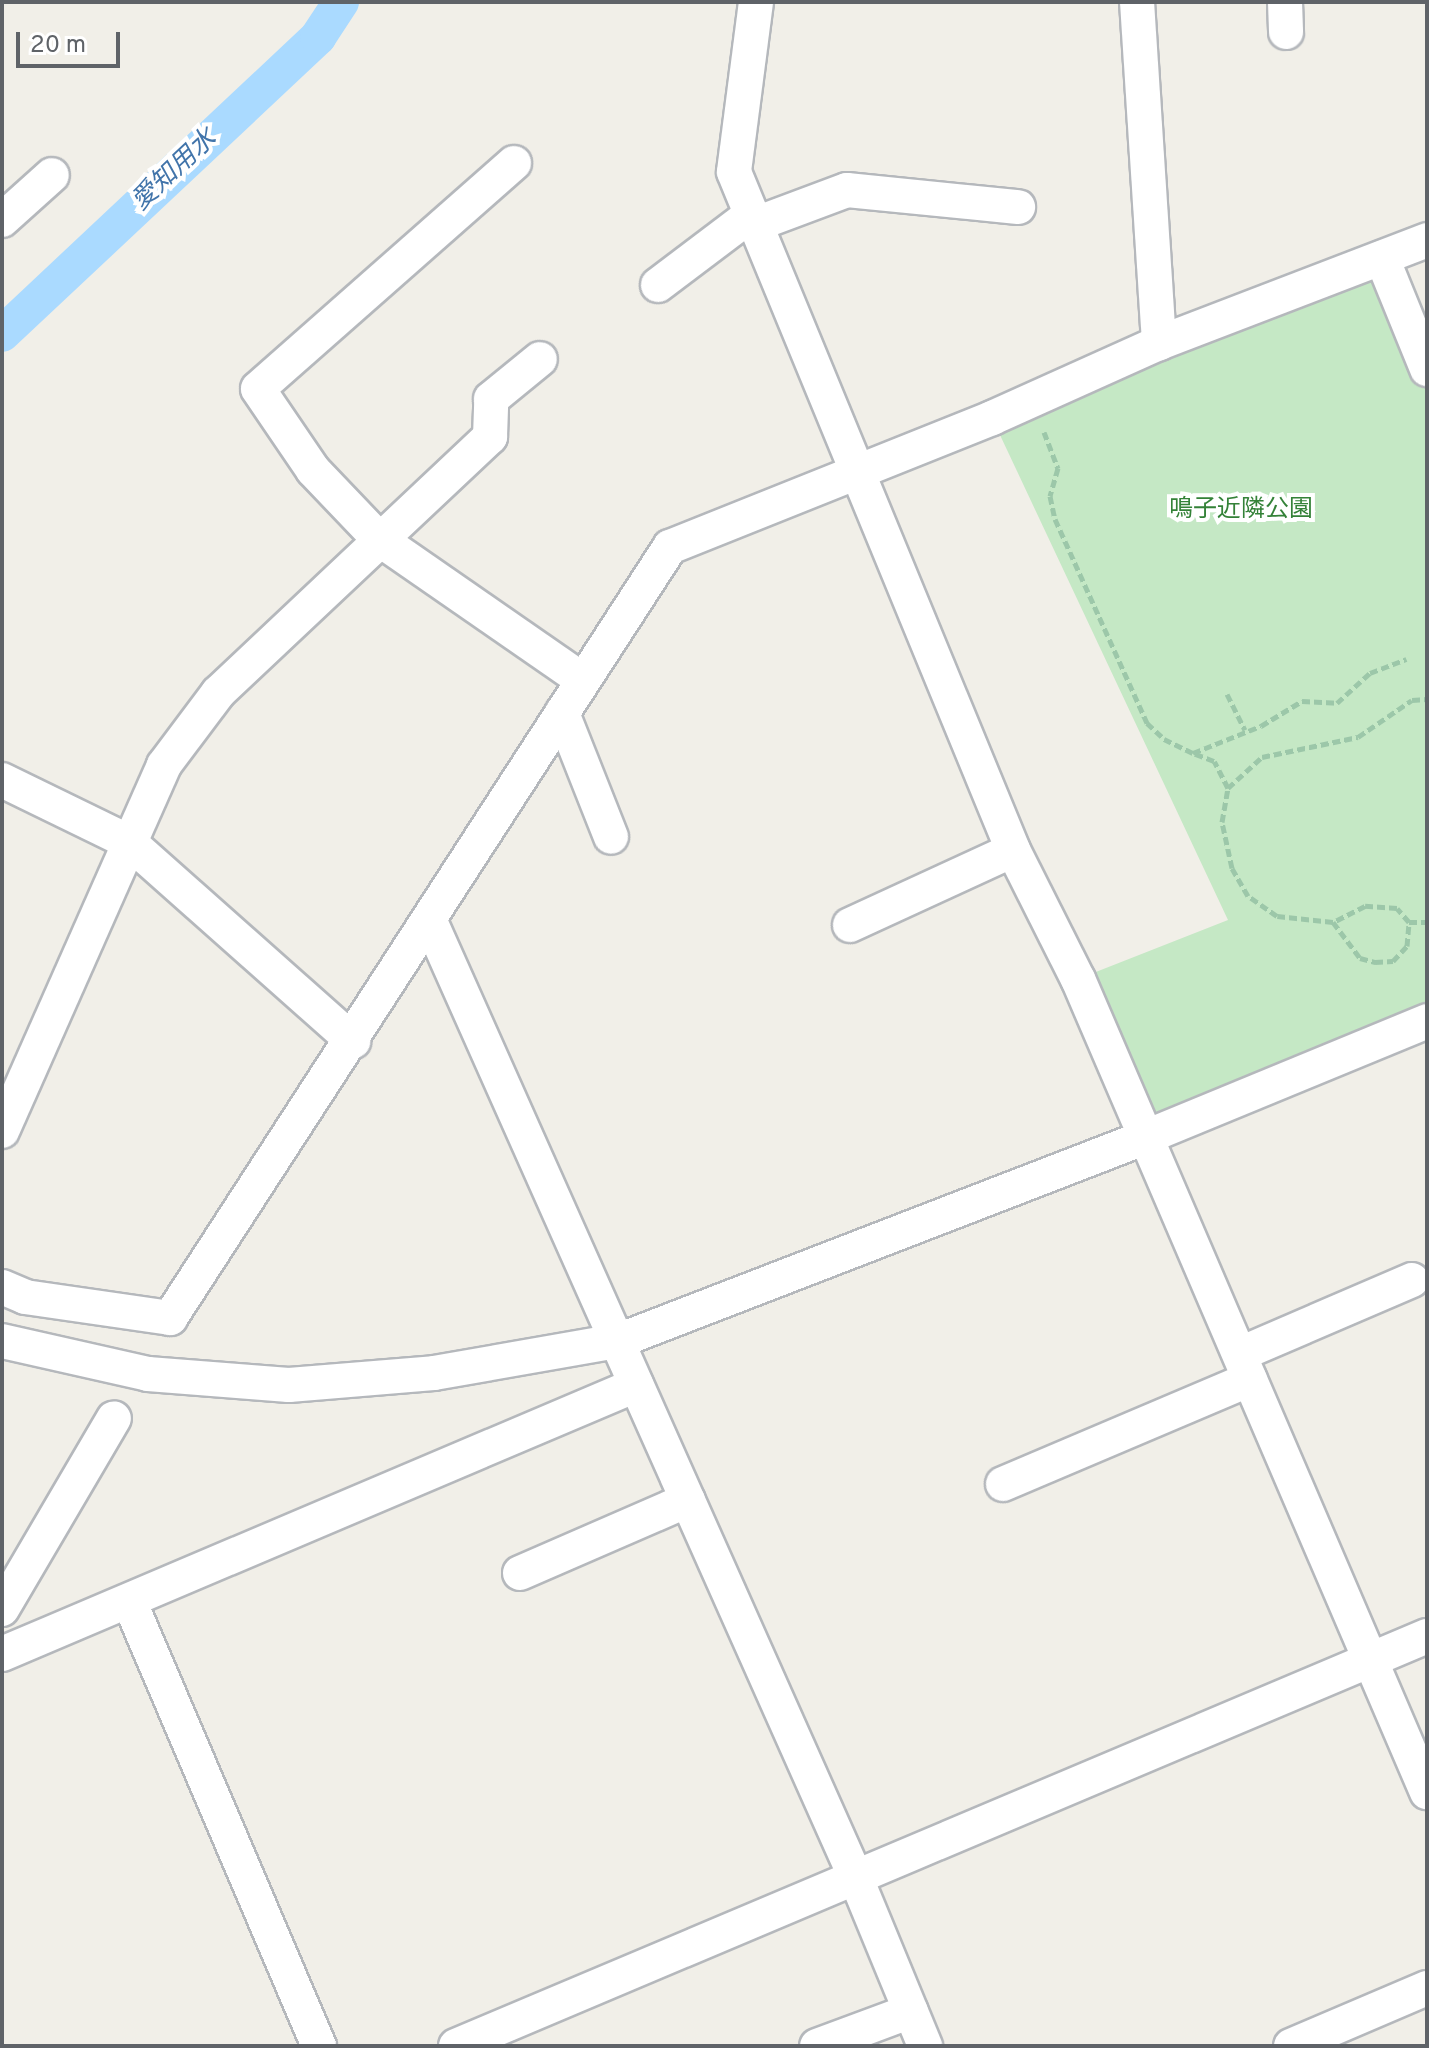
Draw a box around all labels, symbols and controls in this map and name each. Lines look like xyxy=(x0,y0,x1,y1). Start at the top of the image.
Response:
scale bar xyxy=(20,16,124,66)
text: 20 m xyxy=(30,31,86,61)
water label: 愛知用水 xyxy=(126,124,224,218)
park label: 鳴子近隣公園 xyxy=(1169,497,1313,525)

